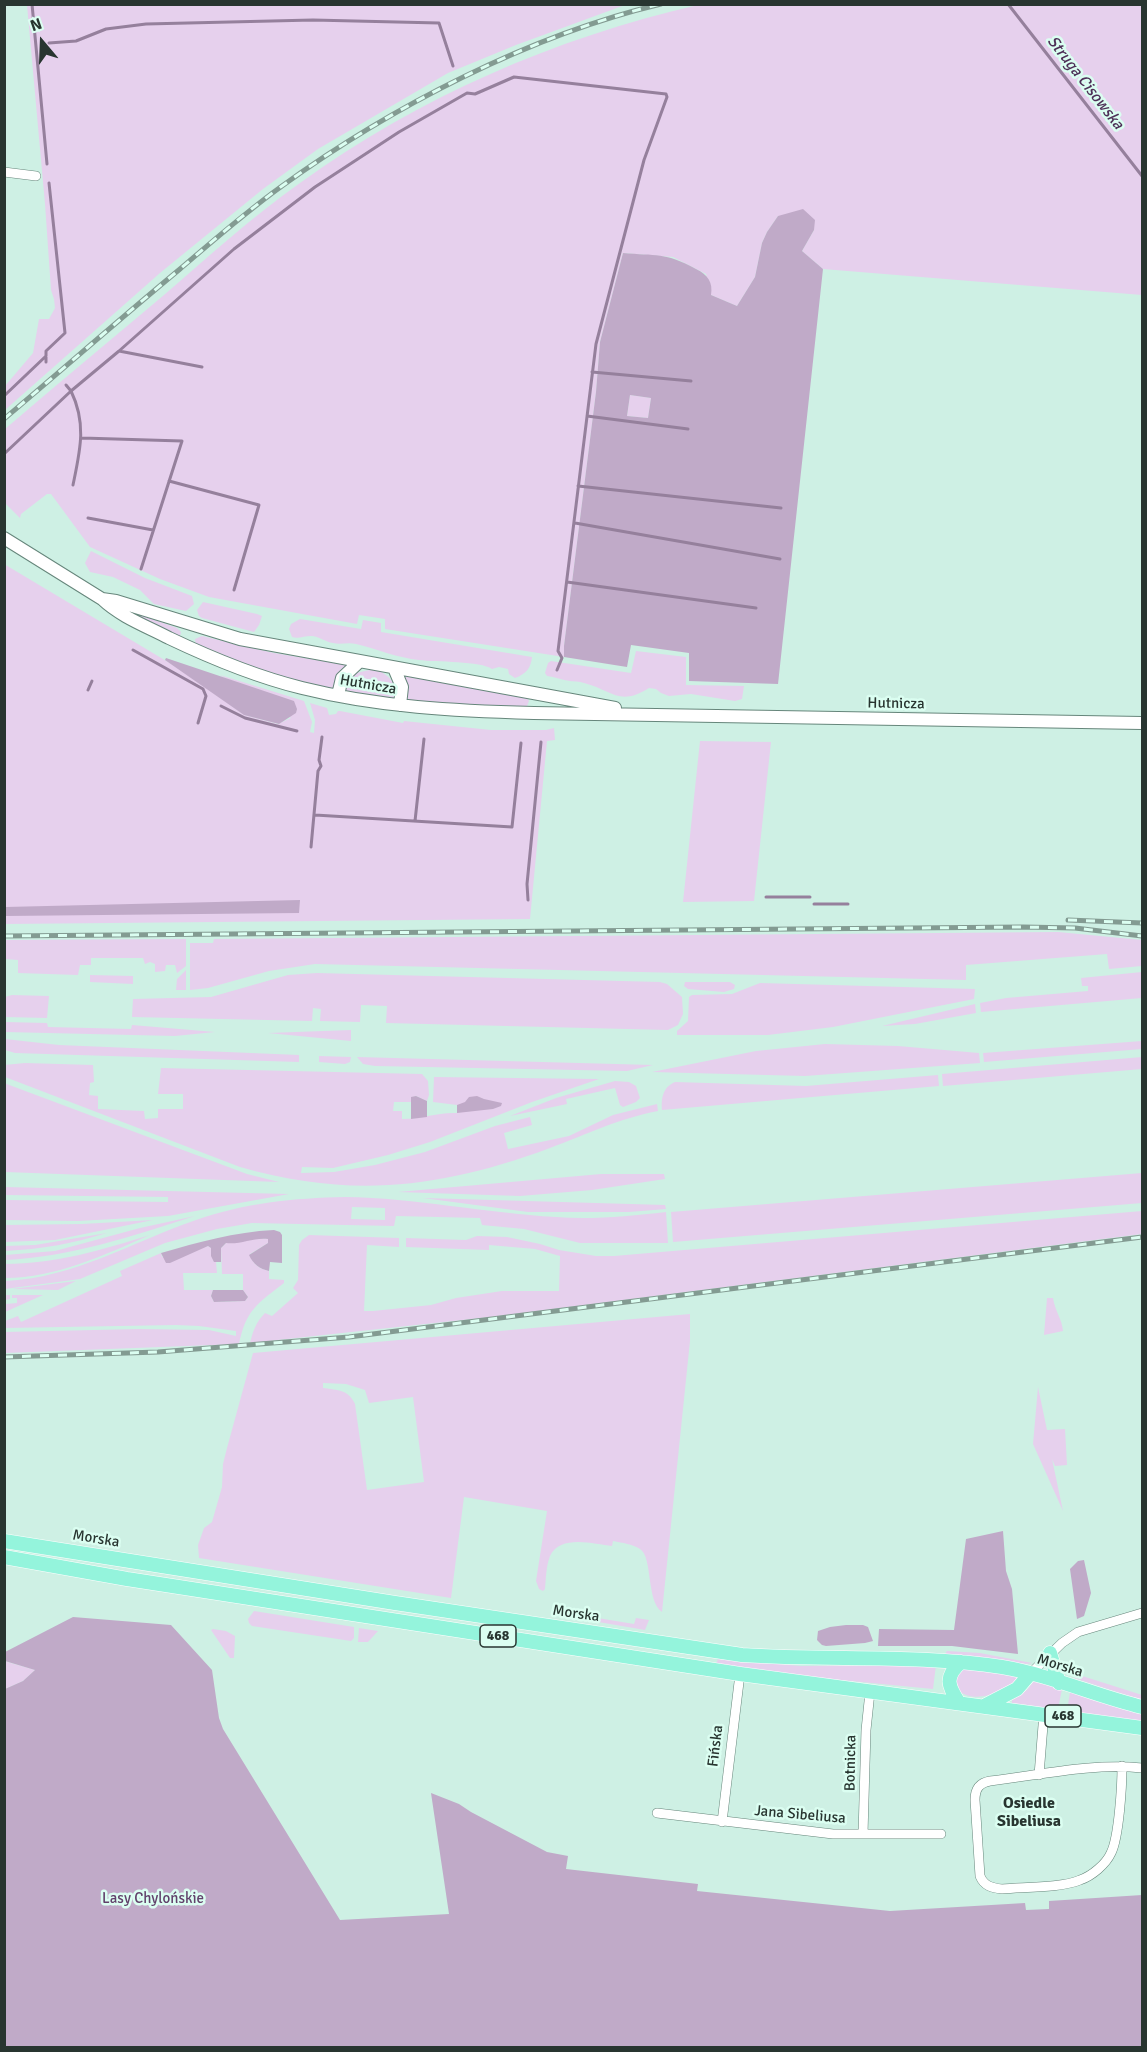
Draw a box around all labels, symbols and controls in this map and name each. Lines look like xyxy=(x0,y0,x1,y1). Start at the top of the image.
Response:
north arrow xyxy=(12,12,72,72)
text: N xyxy=(28,14,45,36)
water label: Struga Cisowska xyxy=(1043,33,1127,133)
street label: Hutnicza xyxy=(338,671,398,699)
street label: Hutnicza xyxy=(867,695,925,713)
street label: Morska xyxy=(71,1526,121,1552)
street label: Morska xyxy=(551,1602,601,1626)
road number: 468 xyxy=(480,1625,516,1647)
street label: Morska xyxy=(1035,1651,1085,1681)
road number: 468 xyxy=(1045,1705,1081,1727)
street label: Fińska xyxy=(705,1724,727,1768)
street label: Botnicka xyxy=(842,1735,860,1791)
district label: Osiedle Sibeliusa xyxy=(997,1794,1061,1832)
street label: Jana Sibeliusa xyxy=(754,1802,846,1828)
park label: Lasy Chylońskie xyxy=(102,1890,204,1908)

